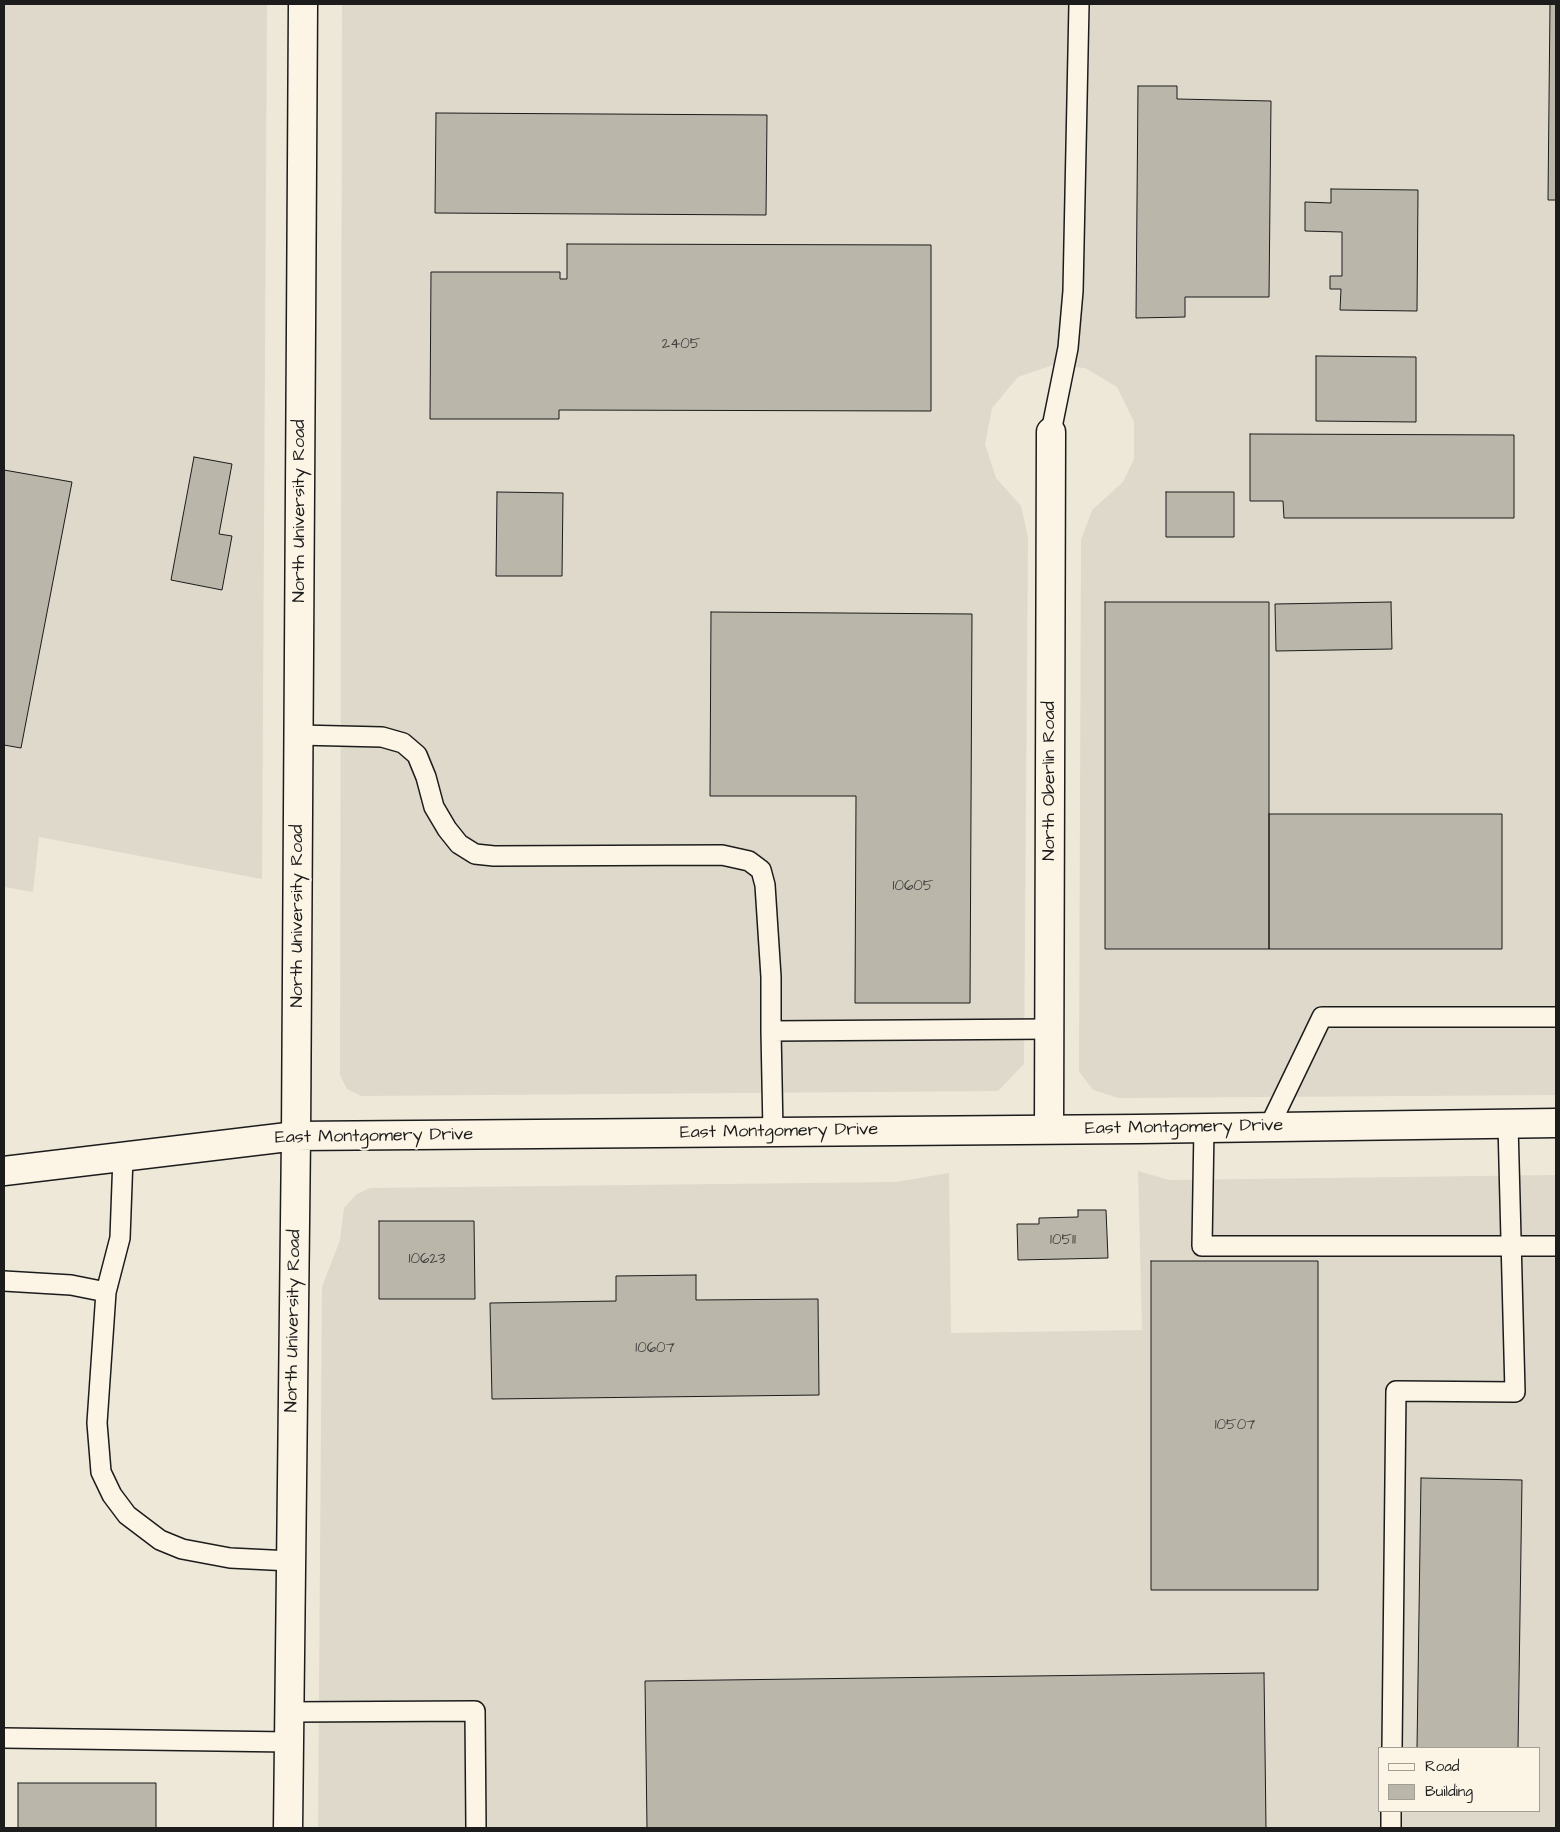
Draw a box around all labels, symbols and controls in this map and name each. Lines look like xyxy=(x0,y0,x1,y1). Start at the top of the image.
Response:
house number: 2405 xyxy=(662,336,700,354)
street label: North University Road xyxy=(289,419,311,603)
street label: North Oberlin Road xyxy=(1039,701,1061,861)
street label: North University Road xyxy=(287,824,309,1008)
house number: 10605 xyxy=(893,878,933,896)
street label: East Montgomery Drive xyxy=(1085,1115,1283,1141)
street label: East Montgomery Drive xyxy=(680,1119,878,1145)
street label: East Montgomery Drive xyxy=(275,1124,473,1150)
street label: North University Road xyxy=(282,1229,306,1413)
house number: 10511 xyxy=(1050,1232,1076,1250)
house number: 10623 xyxy=(408,1251,446,1269)
house number: 10607 xyxy=(635,1340,675,1358)
house number: 10507 xyxy=(1215,1417,1255,1435)
legend xyxy=(1378,1747,1540,1812)
text: Road xyxy=(1425,1756,1459,1777)
text: Building xyxy=(1425,1781,1473,1802)

